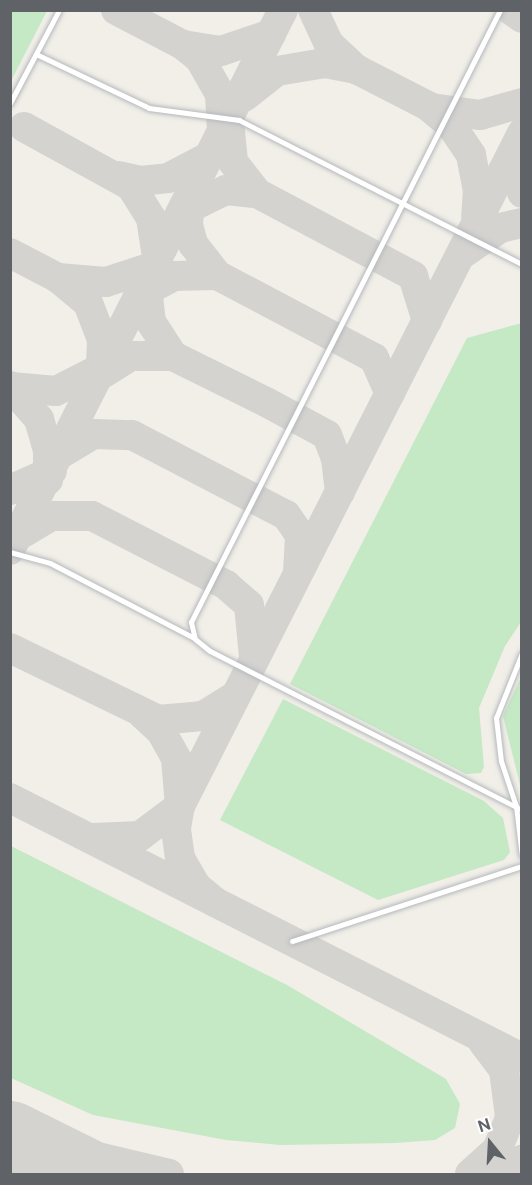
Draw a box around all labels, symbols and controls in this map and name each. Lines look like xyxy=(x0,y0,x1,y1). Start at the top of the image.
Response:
north arrow xyxy=(460,1113,520,1173)
text: N xyxy=(475,1114,493,1136)

